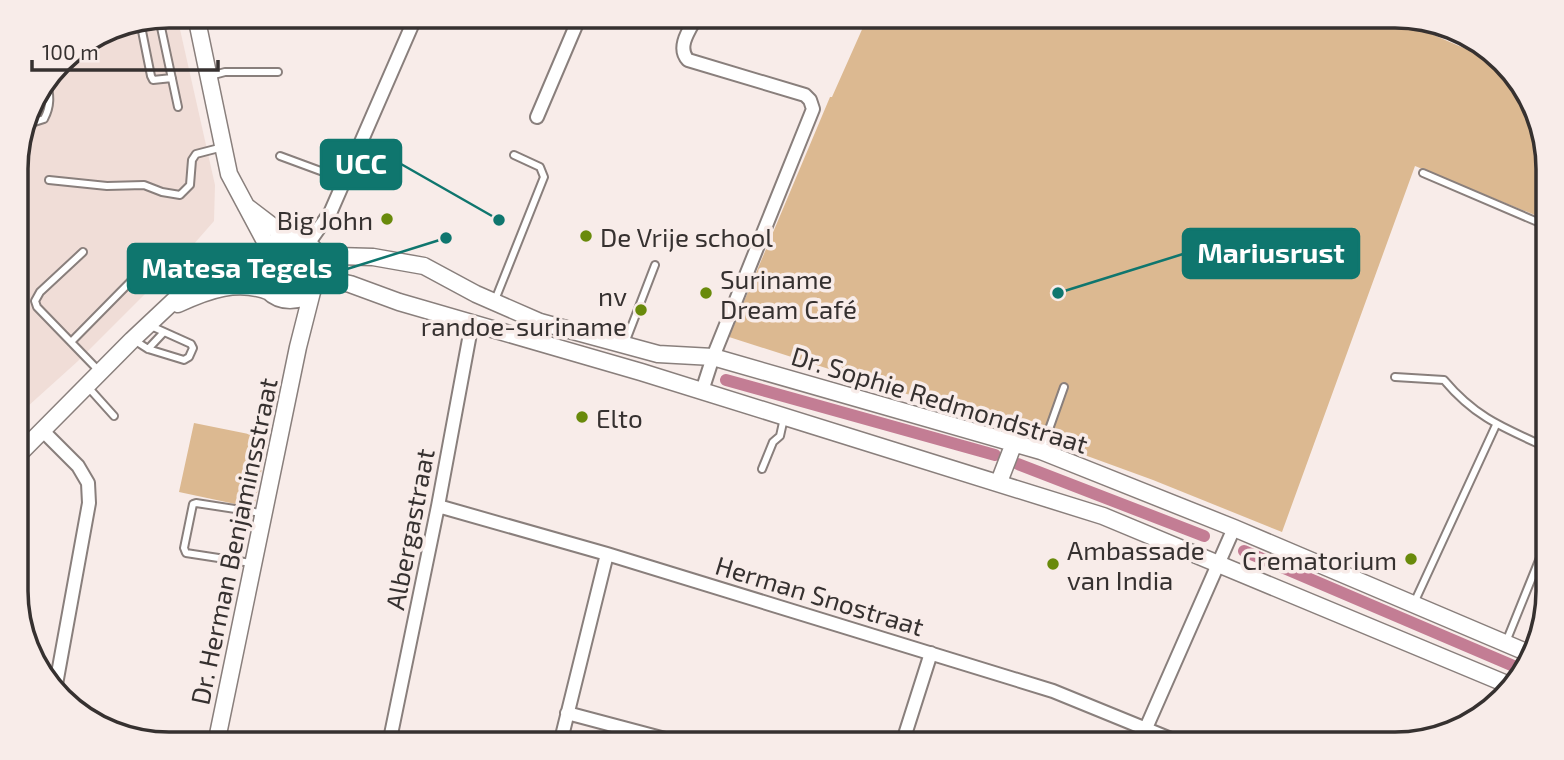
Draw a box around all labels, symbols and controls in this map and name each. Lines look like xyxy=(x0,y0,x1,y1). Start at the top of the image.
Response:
scale bar xyxy=(32,28,217,72)
text: 100 m xyxy=(42,39,99,64)
callout: UCC xyxy=(321,140,401,189)
text: UCC xyxy=(335,146,387,180)
place label: Big John xyxy=(277,204,373,235)
marker: Big John xyxy=(379,211,395,227)
place label: De Vrije school xyxy=(600,221,773,252)
marker: De Vrije school xyxy=(578,228,594,244)
callout: Mariusrust xyxy=(1183,229,1359,278)
text: Mariusrust xyxy=(1197,235,1345,269)
callout: Matesa Tegels xyxy=(128,244,347,293)
text: Matesa Tegels xyxy=(142,250,332,284)
place label: Suriname Dream Café xyxy=(720,263,857,324)
place label: nv randoe-suriname xyxy=(421,280,627,341)
marker: Suriname Dream Café xyxy=(698,285,714,301)
marker: nv randoe-suriname xyxy=(633,302,649,318)
street label: Dr. Sophie Redmondstraat xyxy=(788,339,1092,459)
street label: Dr. Herman Benjaminsstraat xyxy=(183,375,283,707)
place label: Elto xyxy=(596,402,643,433)
marker: Elto xyxy=(574,409,590,425)
street label: Albergastraat xyxy=(378,446,440,612)
place label: Ambassade van India xyxy=(1067,534,1205,595)
place label: Crematorium xyxy=(1242,544,1397,575)
street label: Herman Snostraat xyxy=(712,549,928,641)
marker: Crematorium xyxy=(1403,551,1419,567)
marker: Ambassade van India xyxy=(1045,556,1061,572)

